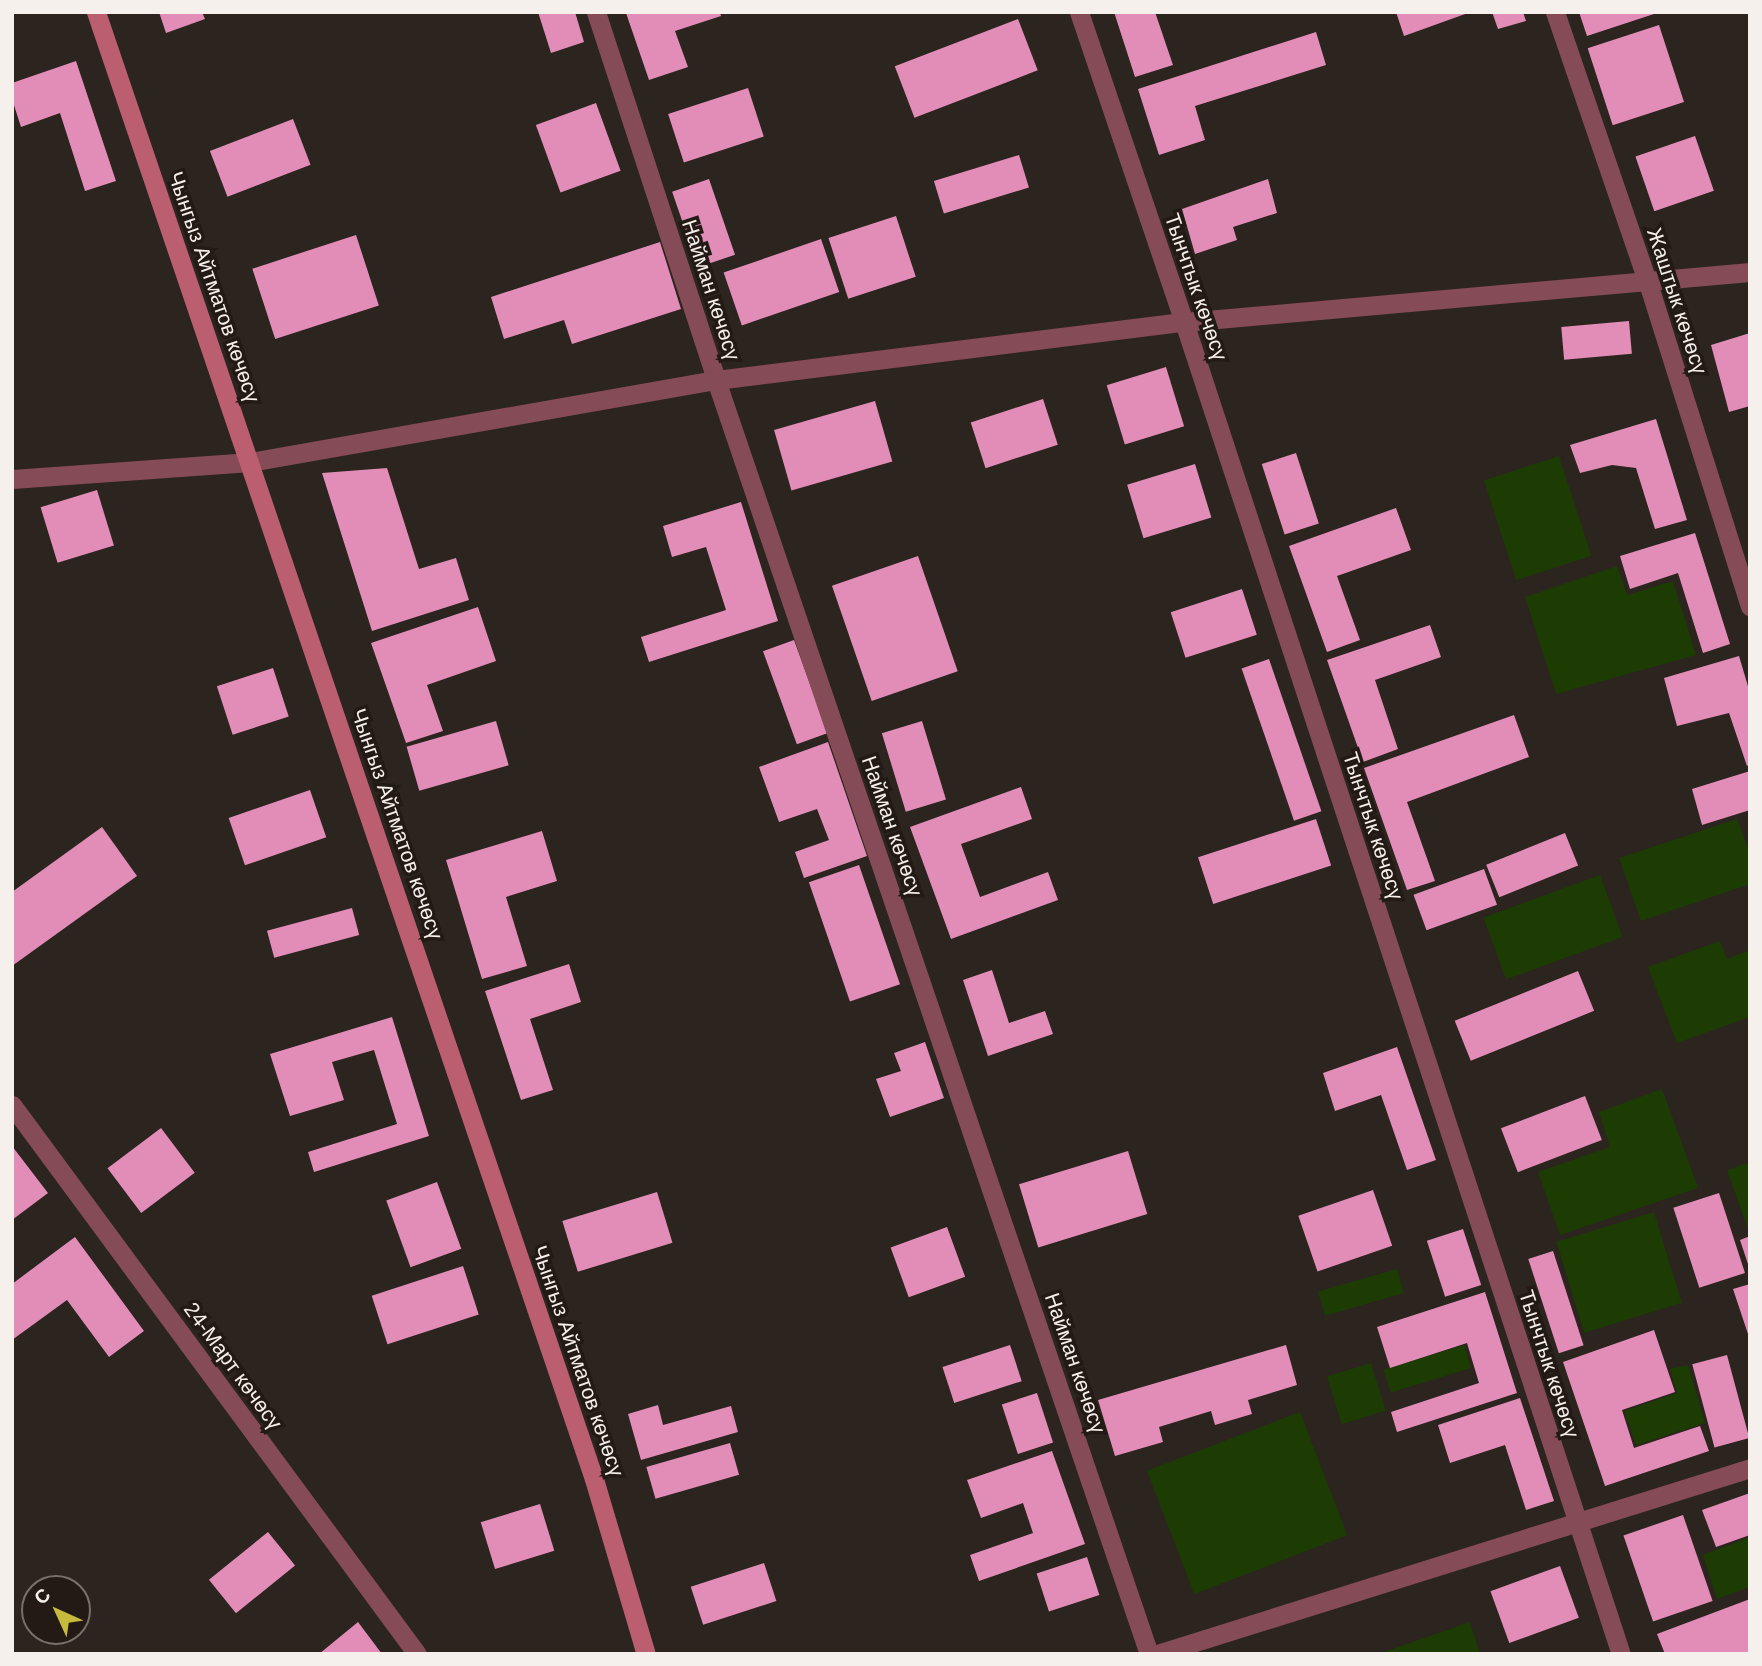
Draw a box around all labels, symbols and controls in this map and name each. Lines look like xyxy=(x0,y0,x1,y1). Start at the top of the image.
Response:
street label: Чынгыз Айтматов көчөсү xyxy=(163,168,265,406)
street label: Тынчтык көчөсү xyxy=(1159,210,1233,364)
street label: Найман көчөсү xyxy=(676,216,746,364)
street label: Жаштык көчөсү xyxy=(1641,225,1713,377)
street label: Чынгыз Айтматов көчөсү xyxy=(346,705,448,943)
street label: Тынчтык көчөсү xyxy=(1337,749,1409,903)
street label: Найман көчөсү xyxy=(856,753,928,899)
street label: Чынгыз Айтматов көчөсү xyxy=(527,1242,629,1480)
street label: Тынчтык көчөсү xyxy=(1513,1287,1585,1441)
street label: Найман көчөсү xyxy=(1039,1290,1111,1436)
street label: 24-Март көчөсү xyxy=(178,1298,288,1434)
north arrow xyxy=(21,1575,91,1645)
text: С xyxy=(30,1584,54,1608)

